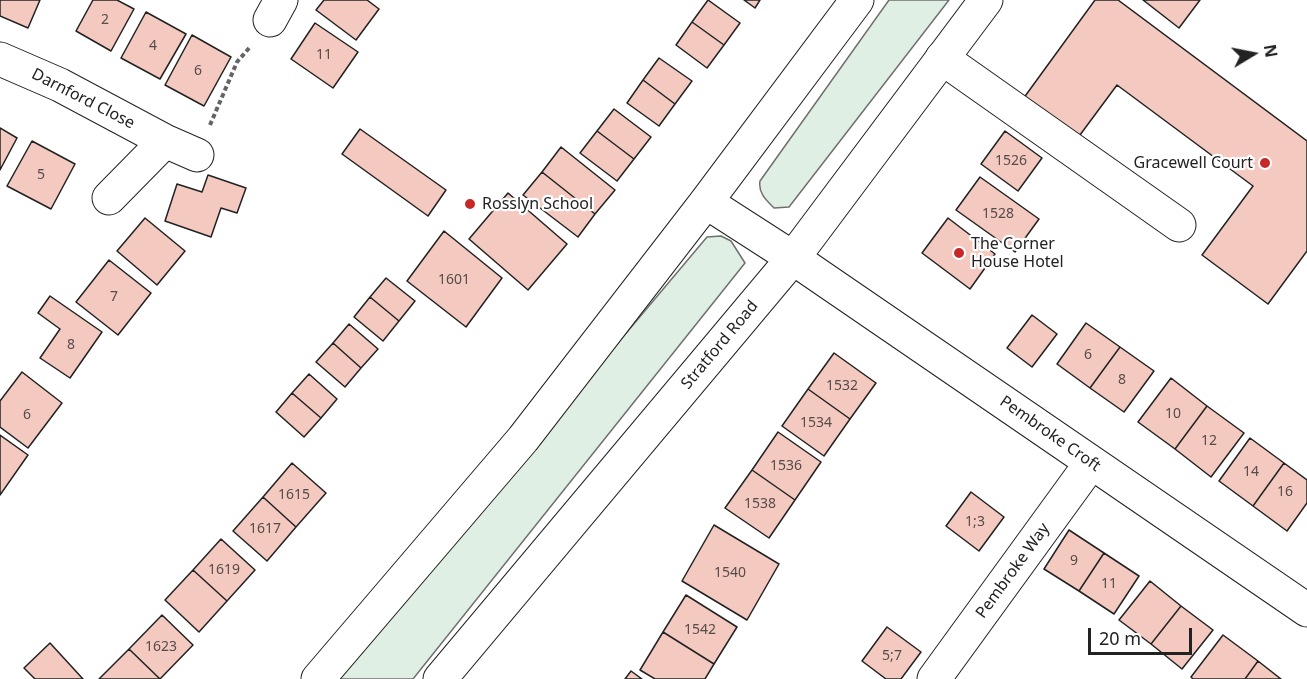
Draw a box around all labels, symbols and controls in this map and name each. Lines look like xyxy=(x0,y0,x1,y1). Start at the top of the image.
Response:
house number: 2 xyxy=(101,12,109,28)
north arrow xyxy=(1223,24,1283,84)
house number: 4 xyxy=(149,38,157,54)
text: N xyxy=(1259,43,1283,59)
house number: 11 xyxy=(316,47,332,63)
house number: 6 xyxy=(194,63,202,79)
street label: Darnford Close xyxy=(28,65,138,133)
house number: 1526 xyxy=(995,153,1027,169)
place label: Gracewell Court xyxy=(1134,153,1253,173)
marker: Gracewell Court xyxy=(1258,156,1272,170)
house number: 5 xyxy=(37,167,45,183)
place label: Rosslyn School xyxy=(482,194,593,214)
marker: Rosslyn School xyxy=(463,197,477,211)
house number: 1528 xyxy=(982,206,1014,222)
place label: The Corner House Hotel xyxy=(971,234,1064,272)
marker: The Corner House Hotel xyxy=(952,246,966,260)
house number: 1601 xyxy=(438,272,470,288)
house number: 7 xyxy=(110,289,118,305)
street label: Stratford Road xyxy=(677,297,763,393)
house number: 8 xyxy=(67,337,75,353)
house number: 6 xyxy=(1084,347,1092,363)
house number: 8 xyxy=(1118,372,1126,388)
house number: 1532 xyxy=(826,378,858,394)
street label: Pembroke Croft xyxy=(996,392,1104,476)
house number: 10 xyxy=(1165,406,1181,422)
house number: 6 xyxy=(23,407,31,423)
house number: 1534 xyxy=(800,415,832,431)
house number: 12 xyxy=(1201,433,1217,449)
house number: 1536 xyxy=(770,458,802,474)
house number: 14 xyxy=(1243,464,1259,480)
house number: 16 xyxy=(1277,484,1293,500)
house number: 1615 xyxy=(278,487,310,503)
house number: 1538 xyxy=(744,496,776,512)
house number: 1;3 xyxy=(965,514,985,530)
street label: Pembroke Way xyxy=(972,520,1054,622)
house number: 1617 xyxy=(249,521,281,537)
house number: 9 xyxy=(1070,553,1078,569)
house number: 1619 xyxy=(208,562,240,578)
house number: 1540 xyxy=(714,565,746,581)
house number: 11 xyxy=(1101,576,1117,592)
scale bar xyxy=(1091,616,1194,654)
house number: 1542 xyxy=(684,622,716,638)
text: 20 m xyxy=(1099,626,1141,650)
house number: 1623 xyxy=(145,639,177,655)
house number: 5;7 xyxy=(882,648,902,664)

